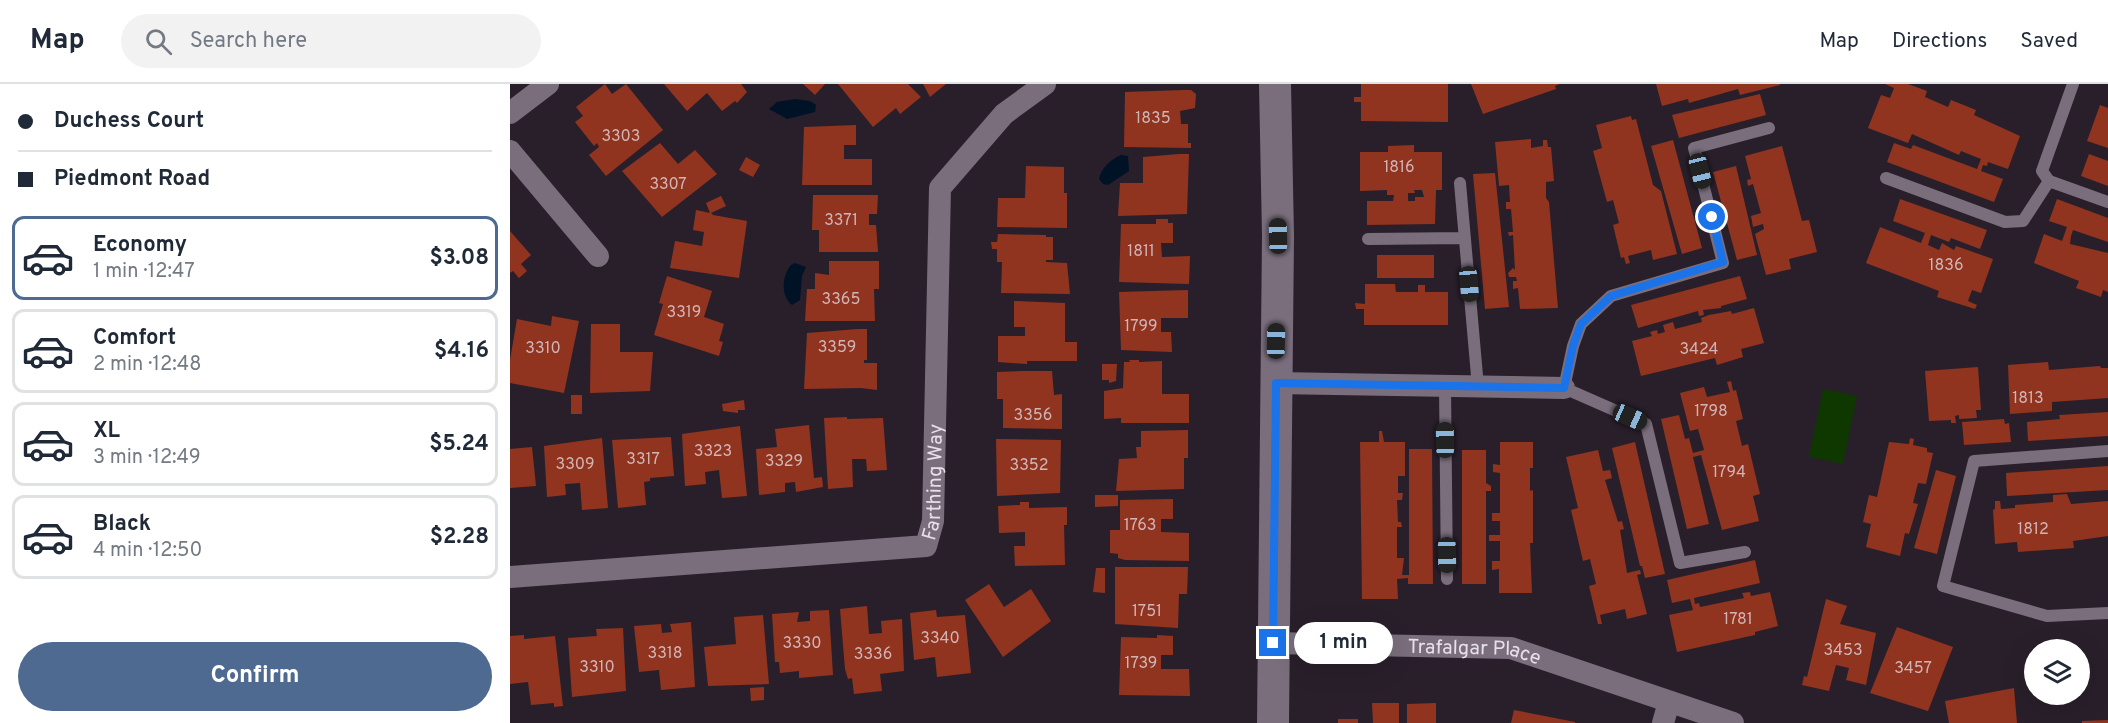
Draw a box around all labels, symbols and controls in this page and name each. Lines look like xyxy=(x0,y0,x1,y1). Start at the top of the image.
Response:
search box xyxy=(121,14,541,68)
text: Map xyxy=(30,23,85,59)
icon: search xyxy=(142,25,175,58)
text: Search here xyxy=(190,28,307,55)
text: Map xyxy=(1819,28,1859,55)
text: Directions xyxy=(1892,28,1987,55)
text: Saved xyxy=(2020,28,2078,55)
text: Duchess Court xyxy=(54,108,204,135)
house number: 1835 xyxy=(1135,109,1171,129)
house number: 3303 xyxy=(601,127,641,147)
car xyxy=(1687,151,1713,191)
house number: 1816 xyxy=(1383,158,1415,178)
text: Piedmont Road xyxy=(54,166,210,193)
house number: 3307 xyxy=(649,175,687,195)
route start xyxy=(1698,203,1725,230)
house number: 3371 xyxy=(824,211,858,231)
car xyxy=(1269,218,1287,254)
icon: car xyxy=(21,231,75,285)
text: Economy xyxy=(93,232,187,259)
house number: 1811 xyxy=(1127,242,1155,262)
text: $3.08 xyxy=(429,245,489,272)
house number: 1836 xyxy=(1929,256,1963,276)
text: 1 min · 12:47 xyxy=(93,259,195,285)
car xyxy=(1458,265,1480,303)
house number: 3365 xyxy=(822,290,860,310)
house number: 3319 xyxy=(667,303,701,323)
house number: 1799 xyxy=(1124,317,1158,337)
car xyxy=(1267,323,1285,359)
icon: car xyxy=(21,324,75,378)
text: Comfort xyxy=(93,325,176,352)
text: $4.16 xyxy=(434,338,489,365)
house number: 3359 xyxy=(818,338,856,358)
house number: 3310 xyxy=(525,339,561,359)
house number: 3424 xyxy=(1679,340,1719,360)
text: 2 min · 12:48 xyxy=(93,352,201,378)
house number: 1813 xyxy=(2012,389,2044,409)
car xyxy=(1610,401,1650,433)
house number: 1798 xyxy=(1694,402,1728,422)
house number: 3356 xyxy=(1014,406,1052,426)
icon: car xyxy=(21,417,75,471)
text: XL xyxy=(93,418,120,445)
car xyxy=(1436,422,1454,458)
street label: Farthing Way xyxy=(917,424,950,544)
text: $5.24 xyxy=(429,431,489,458)
house number: 3323 xyxy=(694,442,732,462)
text: 3 min · 12:49 xyxy=(93,445,201,471)
house number: 3317 xyxy=(626,450,660,470)
house number: 3329 xyxy=(765,452,803,472)
house number: 3309 xyxy=(556,455,594,475)
house number: 3352 xyxy=(1010,456,1048,476)
house number: 1794 xyxy=(1712,463,1746,483)
icon: car xyxy=(21,510,75,564)
text: Black xyxy=(93,511,151,538)
house number: 1763 xyxy=(1124,516,1156,536)
house number: 1812 xyxy=(2017,520,2049,540)
text: $2.28 xyxy=(430,524,489,551)
car xyxy=(1438,537,1456,573)
text: 4 min · 12:50 xyxy=(93,538,202,564)
house number: 1751 xyxy=(1132,602,1162,622)
house number: 1781 xyxy=(1723,610,1753,630)
callout: 1 min xyxy=(1294,622,1393,664)
house number: 3340 xyxy=(920,629,960,649)
route end xyxy=(1259,629,1286,656)
text: 1 min xyxy=(1319,630,1368,656)
house number: 3330 xyxy=(782,634,822,654)
street label: Trafalgar Place xyxy=(1407,635,1544,672)
map controls xyxy=(2024,639,2090,705)
button: layers xyxy=(2024,639,2090,705)
house number: 3453 xyxy=(1823,641,1863,661)
button: Confirm xyxy=(18,642,492,711)
house number: 3318 xyxy=(648,644,682,664)
house number: 3336 xyxy=(854,645,892,665)
house number: 1739 xyxy=(1125,654,1157,674)
house number: 3310 xyxy=(579,658,615,678)
house number: 3457 xyxy=(1894,659,1932,679)

